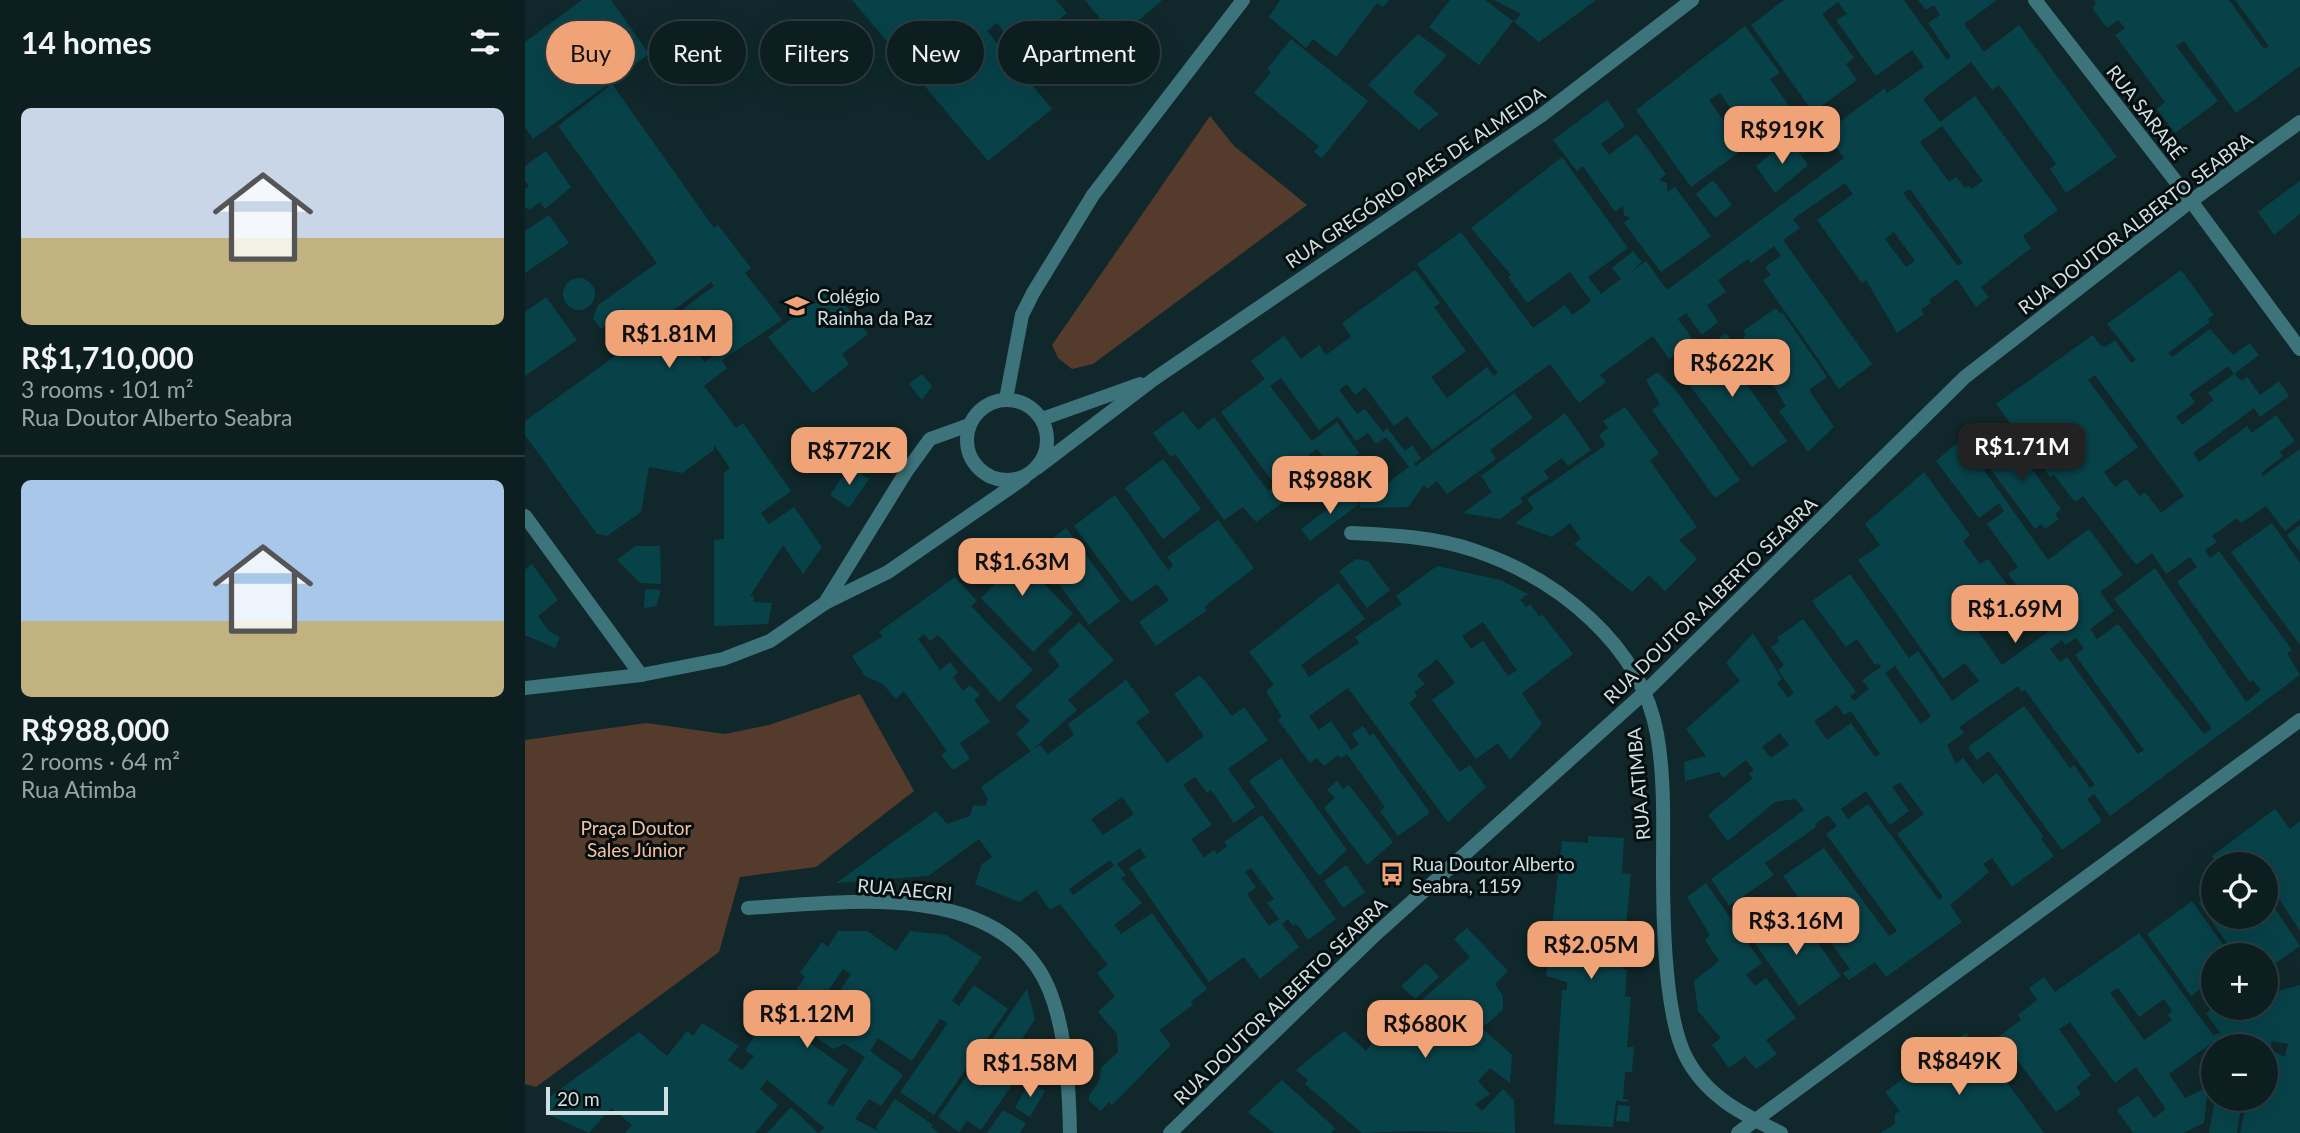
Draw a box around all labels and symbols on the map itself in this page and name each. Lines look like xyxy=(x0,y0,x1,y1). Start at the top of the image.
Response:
street label: RUA SARARÉ xyxy=(2102,60,2190,164)
street label: RUA GREGÓRIO PAES DE ALMEIDA xyxy=(1281,81,1549,273)
pin: R$919K xyxy=(1725,106,1839,166)
street label: RUA DOUTOR ALBERTO SEABRA xyxy=(2013,127,2257,319)
place label: Colégio Rainha da Paz xyxy=(817,284,932,329)
school or university icon: Colégio Rainha da Paz xyxy=(783,292,811,320)
pin: R$1.81M xyxy=(604,310,734,370)
pin: R$622K xyxy=(1675,340,1789,399)
pin: R$1.71M xyxy=(1957,424,2087,483)
pin: R$772K xyxy=(792,428,906,487)
pin: R$988K xyxy=(1273,456,1387,516)
street label: RUA DOUTOR ALBERTO SEABRA xyxy=(1599,492,1821,708)
pin: R$1.63M xyxy=(957,538,1087,598)
pin: R$1.69M xyxy=(1950,586,2080,645)
street label: RUA ATIMBA xyxy=(1622,727,1654,841)
park label: Praça Doutor Sales Júnior xyxy=(581,816,692,861)
place label: Rua Doutor Alberto Seabra, 1159 xyxy=(1412,852,1575,897)
bus stop icon: Rua Doutor Alberto Seabra, 1159 xyxy=(1378,860,1406,888)
street label: RUA AECRI xyxy=(856,873,954,905)
street label: RUA DOUTOR ALBERTO SEABRA xyxy=(1169,893,1391,1109)
pin: R$3.16M xyxy=(1731,898,1861,957)
pin: R$2.05M xyxy=(1526,922,1656,981)
pin: R$1.12M xyxy=(742,990,872,1050)
pin: R$680K xyxy=(1368,1000,1482,1060)
pin: R$849K xyxy=(1902,1038,2016,1097)
pin: R$1.58M xyxy=(965,1040,1095,1099)
scale bar xyxy=(546,1084,669,1116)

